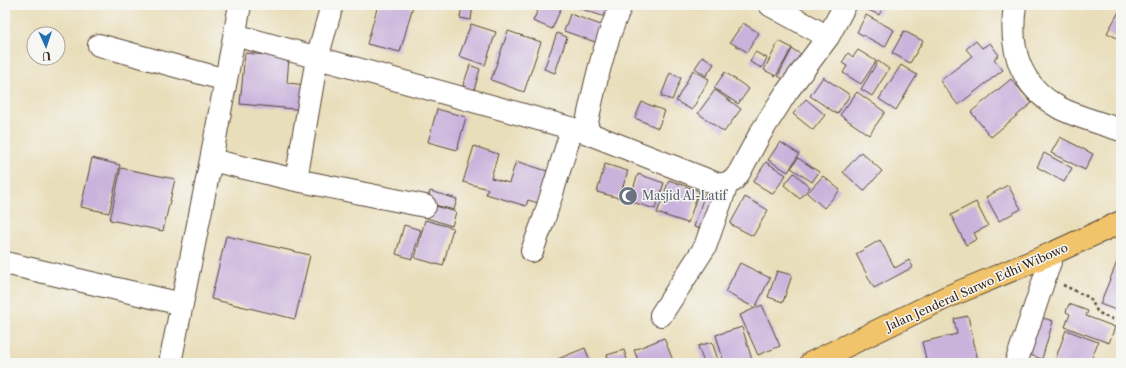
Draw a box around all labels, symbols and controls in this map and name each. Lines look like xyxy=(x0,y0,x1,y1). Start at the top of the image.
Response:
north arrow xyxy=(26,26,66,66)
text: U xyxy=(42,49,51,63)
mosque icon: Masjid Al-Latif xyxy=(617,185,639,207)
place label: Masjid Al-Latif xyxy=(642,188,729,203)
street label: Jalan Jenderal Sarwo Edhi Wibowo xyxy=(882,239,1070,334)

